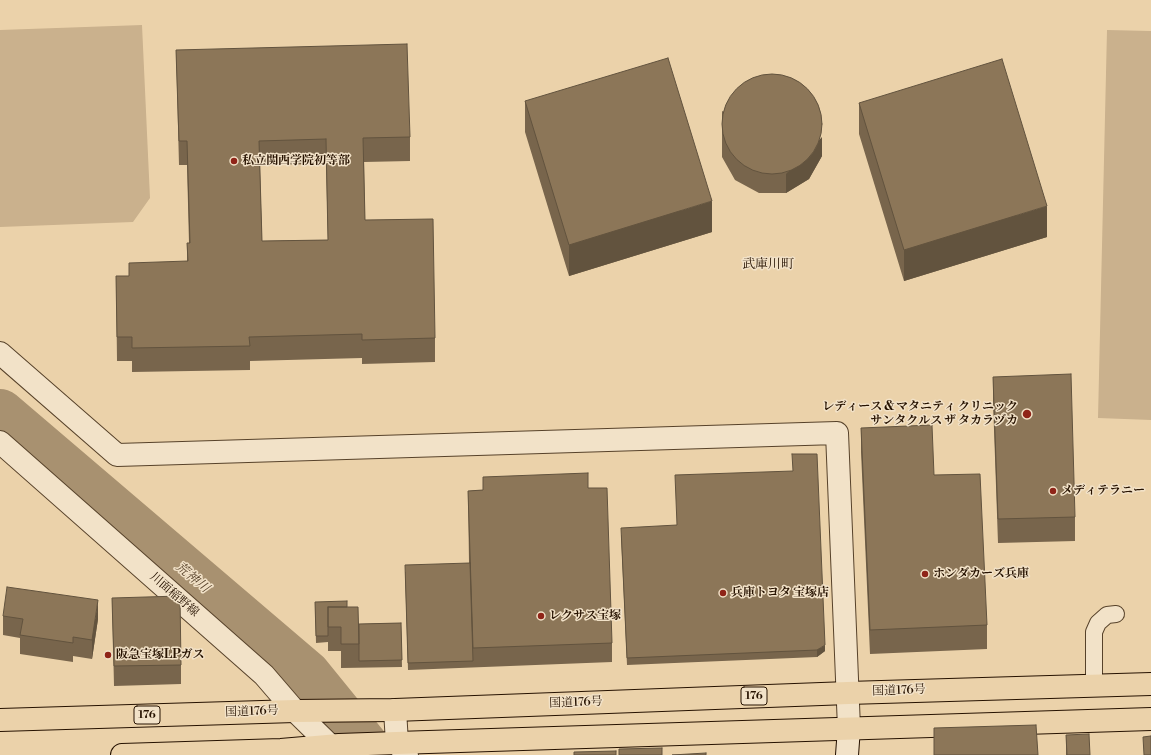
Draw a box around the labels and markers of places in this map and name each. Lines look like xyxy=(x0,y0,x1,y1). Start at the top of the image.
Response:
place label: 私立関西学院初等部 xyxy=(242,154,350,168)
marker: 私立関西学院初等部 xyxy=(229,156,239,166)
place label: レディース & マタニティ クリニック サンタクルス ザ タカラヅカ xyxy=(822,400,1018,428)
marker: レディース & マタニティ クリニック サンタクルス ザ タカラヅカ xyxy=(1021,408,1033,420)
place label: メディテラニー xyxy=(1061,484,1145,498)
marker: メディテラニー xyxy=(1048,486,1058,496)
place label: ホンダカーズ兵庫 xyxy=(933,567,1029,581)
marker: ホンダカーズ兵庫 xyxy=(920,569,930,579)
place label: 兵庫トヨタ 宝塚店 xyxy=(731,586,829,600)
marker: 兵庫トヨタ 宝塚店 xyxy=(718,588,728,598)
place label: レクサス宝塚 xyxy=(549,609,621,623)
marker: レクサス宝塚 xyxy=(536,611,546,621)
place label: 阪急宝塚LPガス xyxy=(116,648,205,662)
marker: 阪急宝塚LPガス xyxy=(103,650,113,660)

